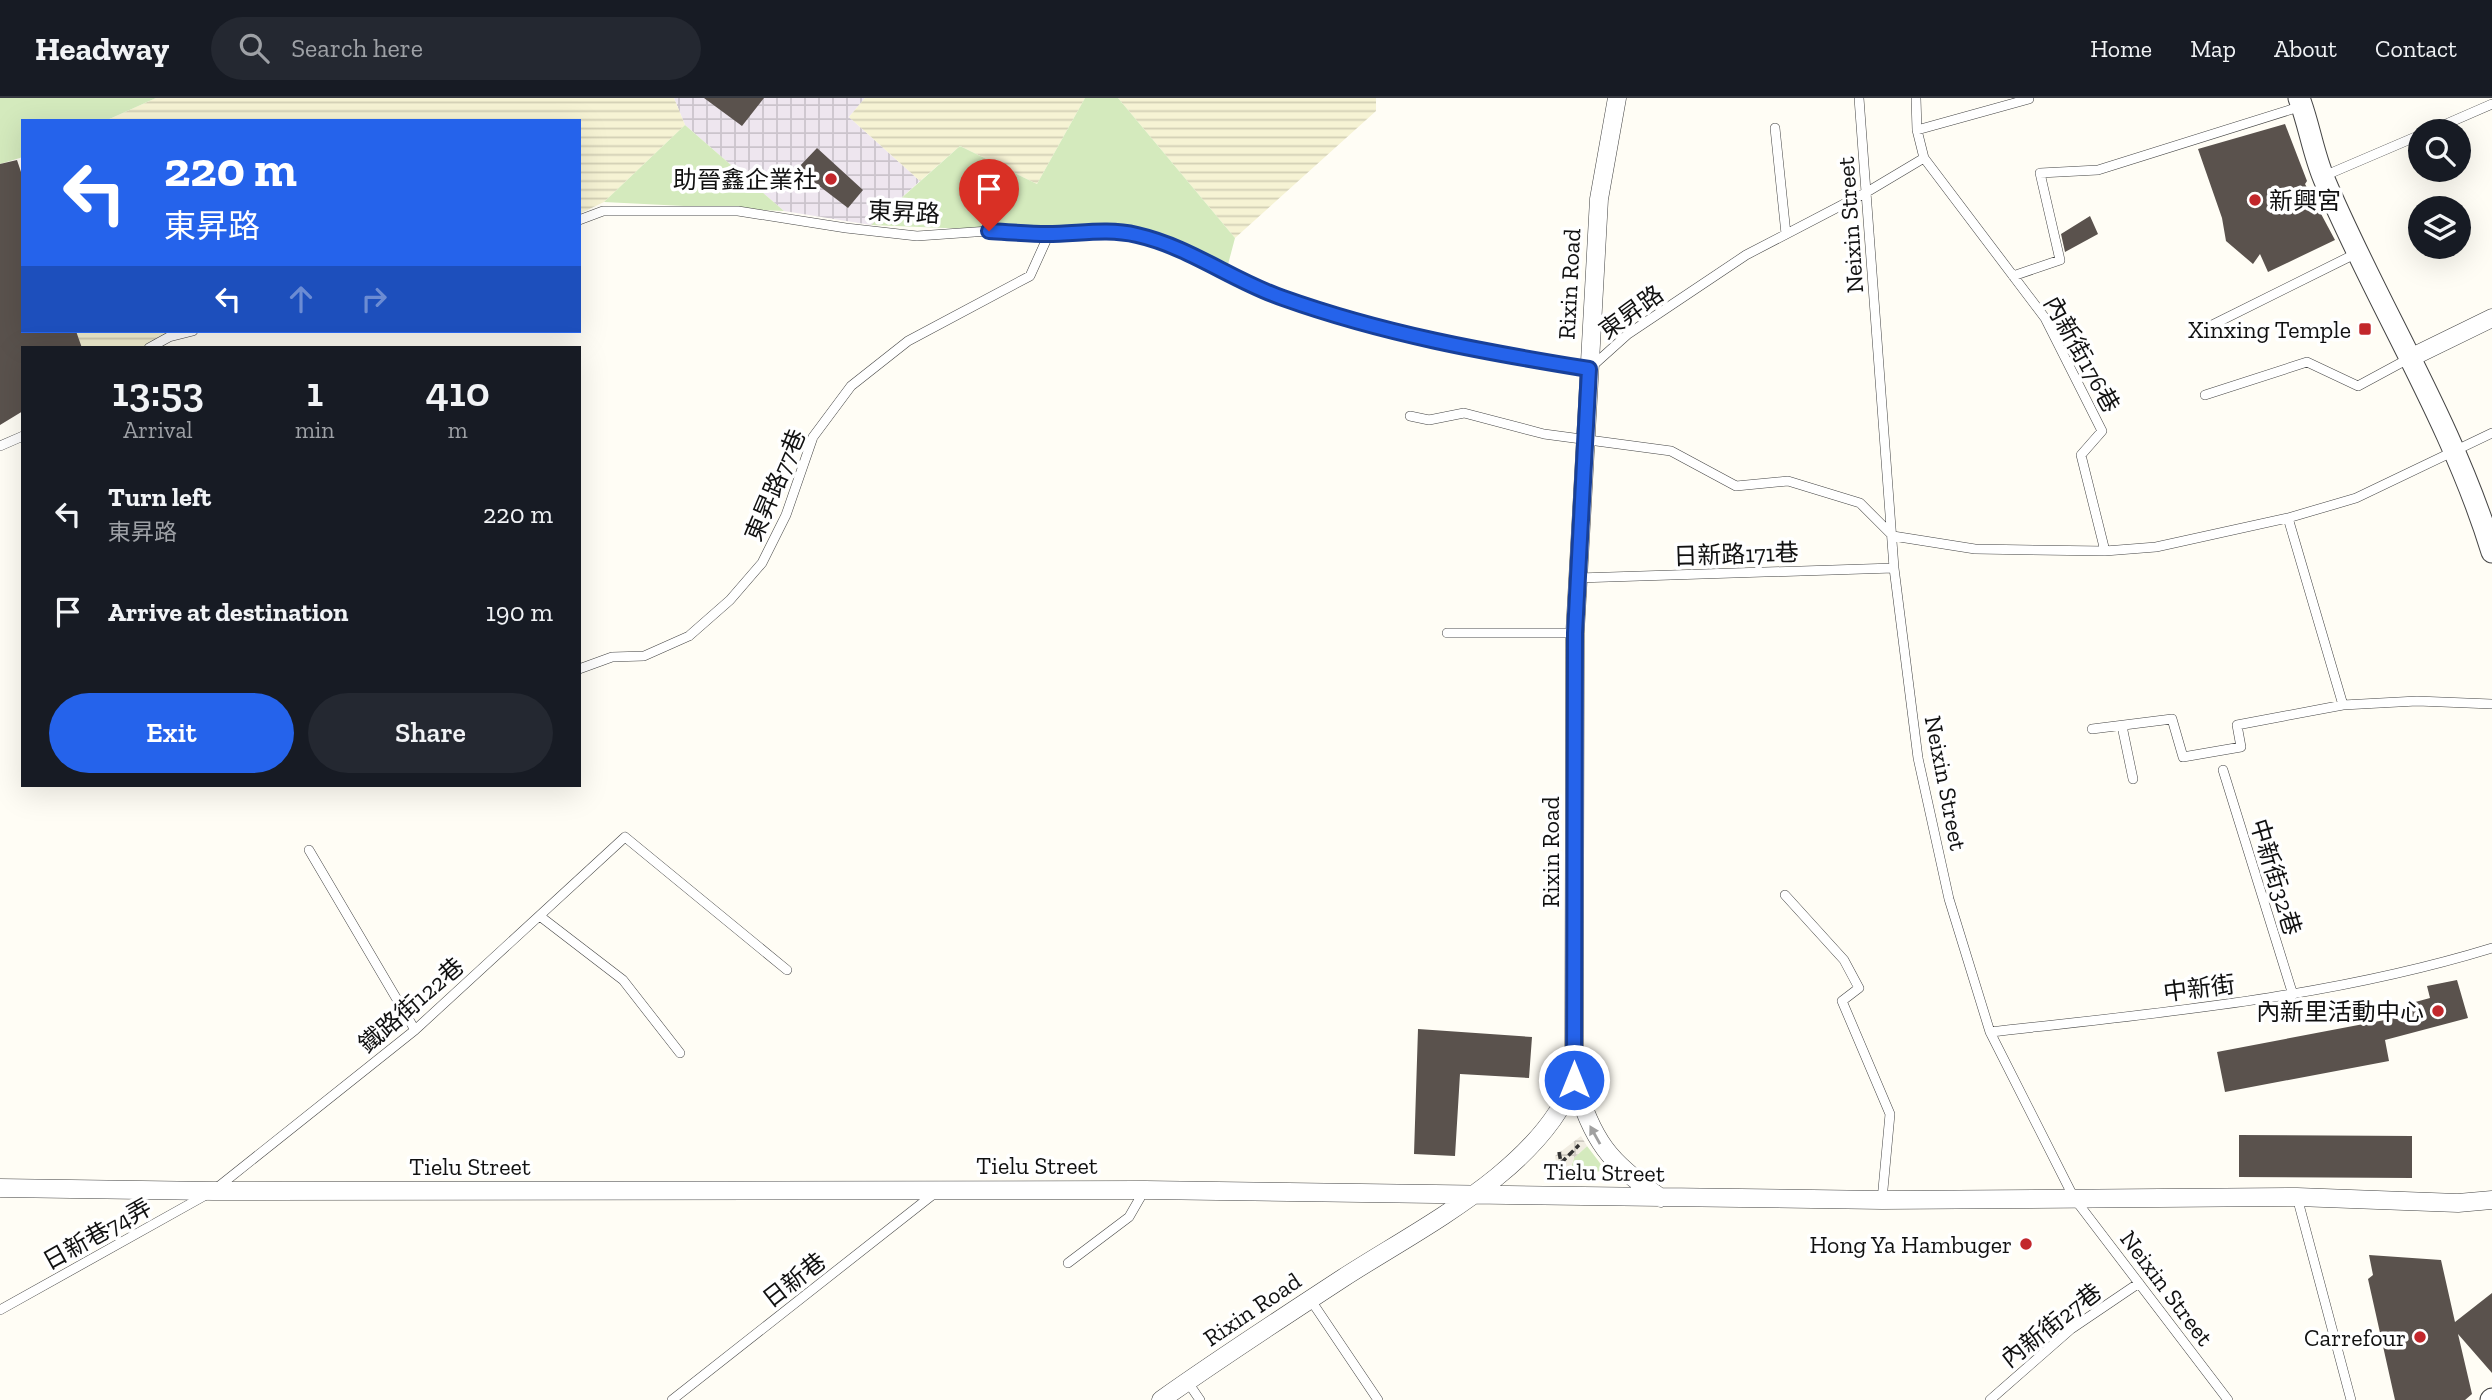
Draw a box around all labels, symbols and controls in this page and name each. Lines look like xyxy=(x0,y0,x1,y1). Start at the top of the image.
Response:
search box xyxy=(211,17,701,80)
text: Headway xyxy=(35,29,169,68)
icon: search xyxy=(235,29,273,67)
text: Search here xyxy=(291,32,423,64)
text: Home xyxy=(2090,34,2152,63)
text: Map xyxy=(2190,34,2236,63)
text: About xyxy=(2274,34,2337,63)
text: Contact xyxy=(2375,34,2457,63)
map controls xyxy=(2408,119,2471,259)
button: search xyxy=(2408,119,2471,182)
text: 220 m xyxy=(164,140,297,199)
icon: left xyxy=(49,147,140,238)
street label: Neixin Street xyxy=(1831,156,1869,294)
pin xyxy=(959,159,1019,231)
place label: 助晉鑫企業社 xyxy=(673,165,817,194)
icon: arrive xyxy=(970,170,1008,208)
marker: 助晉鑫企業社 xyxy=(823,171,839,187)
place label: 新興宮 xyxy=(2269,186,2341,215)
marker: 新興宮 xyxy=(2247,192,2263,208)
street label: 東昇路 xyxy=(867,196,941,228)
button: layers xyxy=(2408,196,2471,259)
text: 東昇路 xyxy=(164,207,260,245)
street label: Rixin Road xyxy=(1552,228,1586,340)
street label: 東昇路 xyxy=(1593,279,1669,345)
icon: left xyxy=(209,280,247,318)
icon: ahead xyxy=(282,280,320,318)
icon: right xyxy=(355,280,393,318)
street label: 內新街176巷 xyxy=(2038,291,2126,417)
place label: Xinxing Temple xyxy=(2188,315,2351,344)
marker: Xinxing Temple xyxy=(2357,321,2373,337)
text: 13:53 xyxy=(112,366,204,417)
text: 1 xyxy=(306,366,323,417)
text: 410 xyxy=(426,366,490,417)
text: Arrival xyxy=(123,416,193,444)
text: min xyxy=(295,416,334,444)
text: m xyxy=(448,416,468,444)
street label: 東昇路77巷 xyxy=(738,425,812,545)
text: Turn left xyxy=(108,481,211,513)
icon: left xyxy=(49,495,87,533)
text: 220 m xyxy=(483,498,553,530)
text: 東昇路 xyxy=(108,518,177,546)
street label: 日新路171巷 xyxy=(1673,537,1799,571)
icon: arrive xyxy=(49,593,87,631)
text: Arrive at destination xyxy=(108,596,348,628)
text: 190 m xyxy=(486,596,553,628)
button: Exit xyxy=(49,693,294,773)
button: Share xyxy=(308,693,553,773)
street label: Neixin Street xyxy=(1919,713,1973,853)
street label: Rixin Road xyxy=(1536,796,1565,908)
street label: 中新街32巷 xyxy=(2245,815,2307,939)
street label: 鐵路街122巷 xyxy=(352,951,470,1059)
street label: 中新街 xyxy=(2162,969,2236,1007)
place label: 內新里活動中心 xyxy=(2256,997,2424,1026)
marker: 內新里活動中心 xyxy=(2430,1003,2446,1019)
position arrow xyxy=(1537,1043,1611,1117)
one-way arrow xyxy=(1589,1125,1601,1144)
street label: Tielu Street xyxy=(976,1151,1098,1180)
street label: Tielu Street xyxy=(409,1152,531,1181)
street label: Tielu Street xyxy=(1543,1156,1665,1188)
street label: 日新巷74弄 xyxy=(38,1192,156,1276)
street label: Neixin Street xyxy=(2114,1225,2220,1351)
place label: Hong Ya Hambuger xyxy=(1810,1230,2012,1259)
marker: Hong Ya Hambuger xyxy=(2018,1236,2034,1252)
street label: 日新巷 xyxy=(757,1246,831,1314)
street label: Rixin Road xyxy=(1198,1266,1306,1352)
street label: 內新街27巷 xyxy=(1995,1277,2107,1373)
place label: Carrefour xyxy=(2304,1323,2406,1352)
marker: Carrefour xyxy=(2412,1329,2428,1345)

